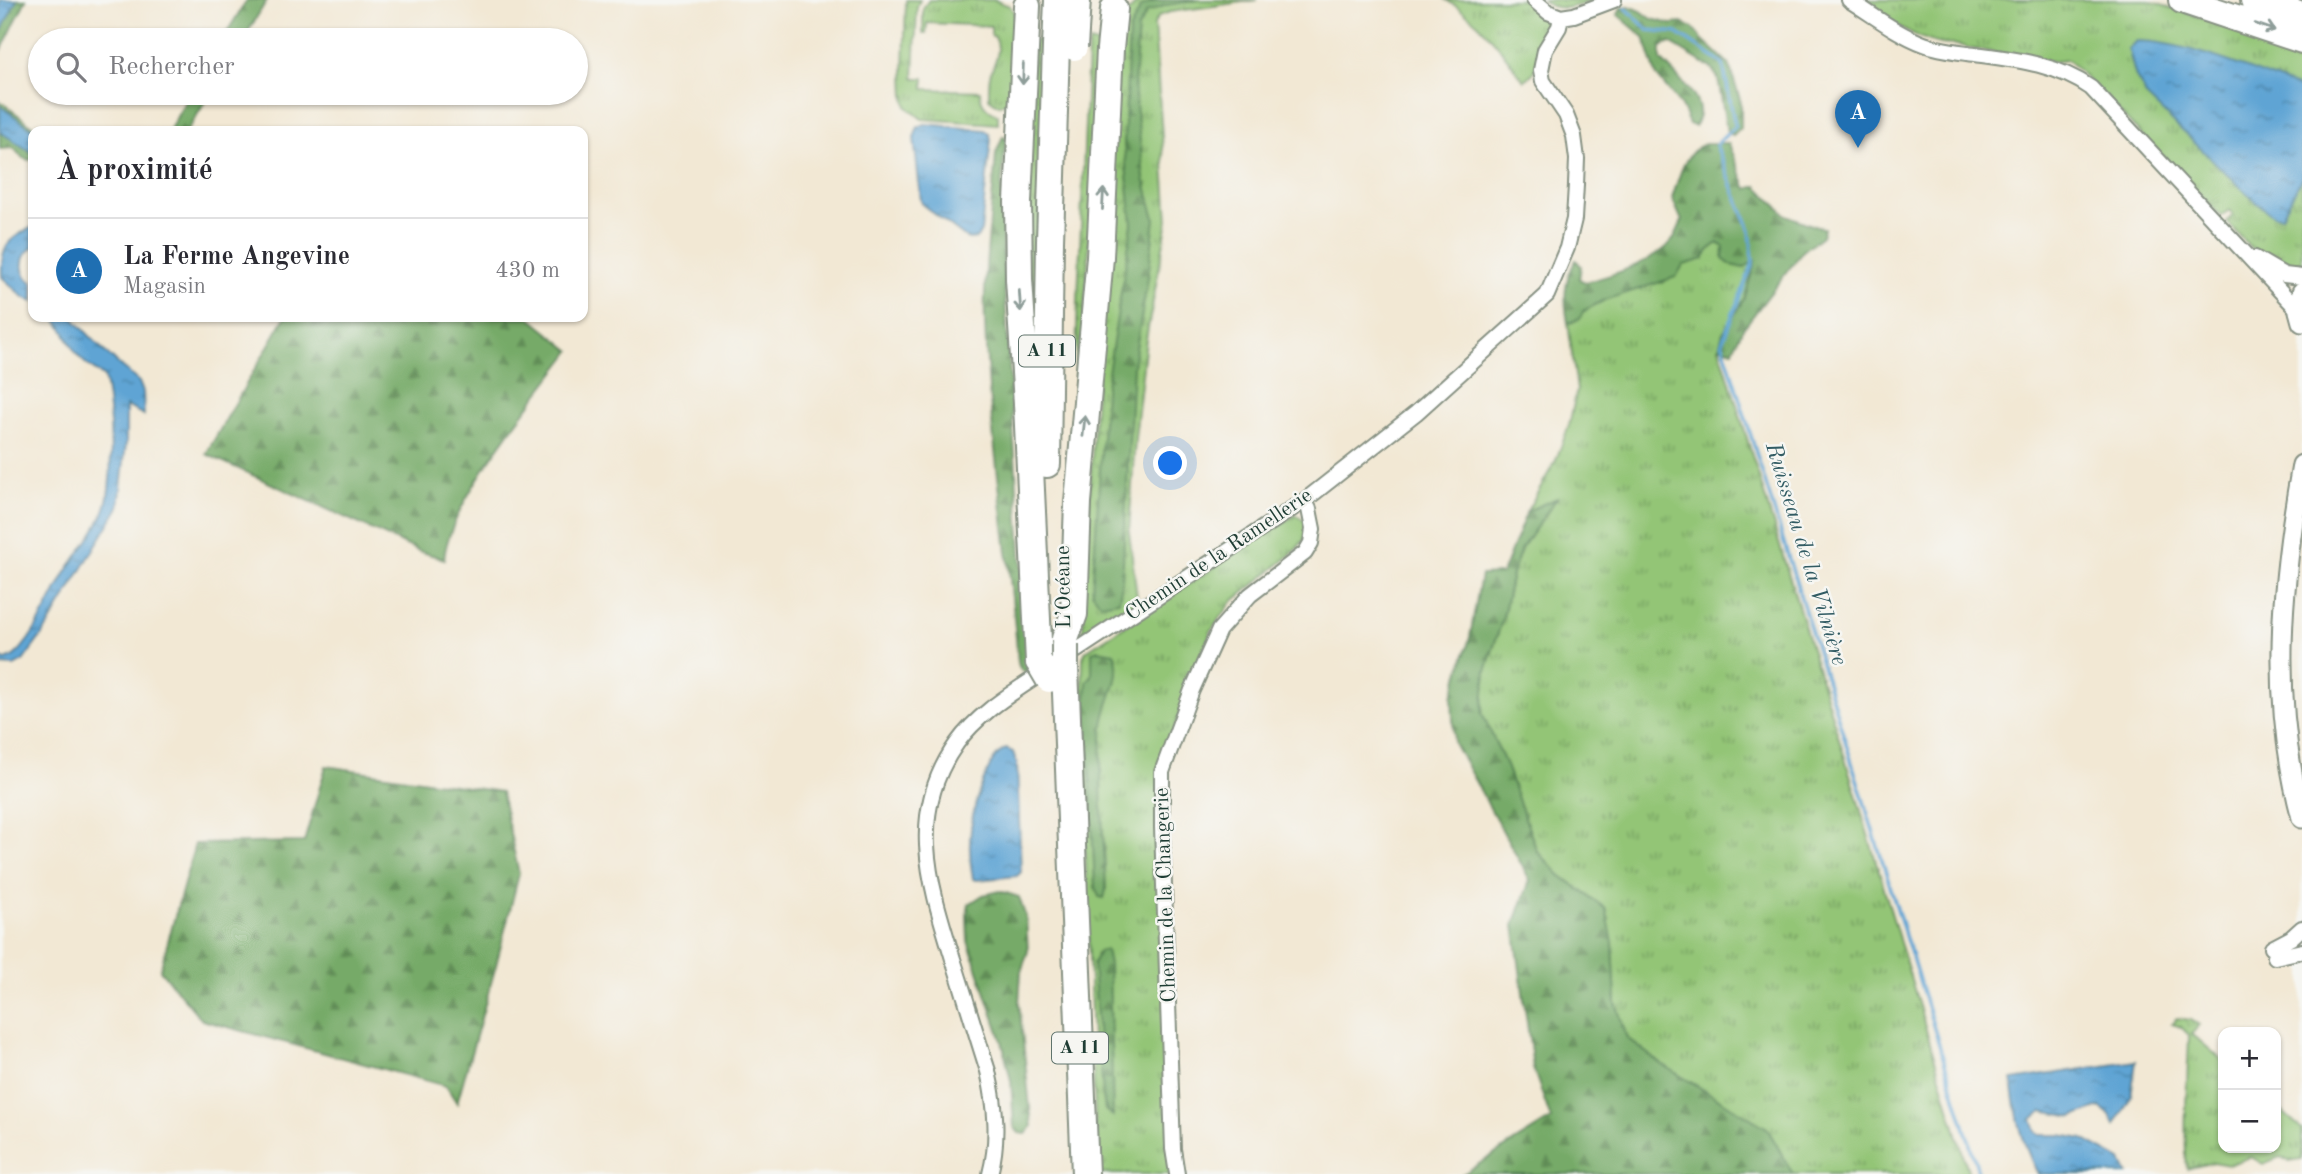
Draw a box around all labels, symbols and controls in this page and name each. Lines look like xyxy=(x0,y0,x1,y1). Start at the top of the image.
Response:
one-way arrow xyxy=(2254,22,2276,34)
search box xyxy=(28,28,588,105)
icon: search xyxy=(52,48,90,86)
text: Rechercher xyxy=(108,54,235,80)
one-way arrow xyxy=(1017,62,1030,85)
pin: A xyxy=(1835,90,1881,148)
text: À proximité xyxy=(56,156,213,186)
one-way arrow xyxy=(1097,188,1110,211)
text: La Ferme Angevine xyxy=(123,244,350,270)
text: A xyxy=(70,259,88,282)
text: 430 m xyxy=(495,259,560,282)
text: Magasin xyxy=(123,275,206,298)
one-way arrow xyxy=(1014,290,1027,312)
road number: A 11 xyxy=(1019,336,1075,366)
one-way arrow xyxy=(1078,415,1091,438)
water label: Ruisseau de la Vilnière xyxy=(1761,439,1851,668)
your location xyxy=(1153,446,1187,480)
street label: Chemin de la Ramellerie xyxy=(1122,485,1316,625)
street label: L’Océane xyxy=(1053,545,1075,629)
street label: Chemin de la Changerie xyxy=(1152,787,1180,1003)
map controls xyxy=(2218,1027,2281,1153)
button: + xyxy=(2218,1027,2281,1090)
road number: A 11 xyxy=(1052,1032,1108,1064)
button: − xyxy=(2218,1090,2281,1153)

